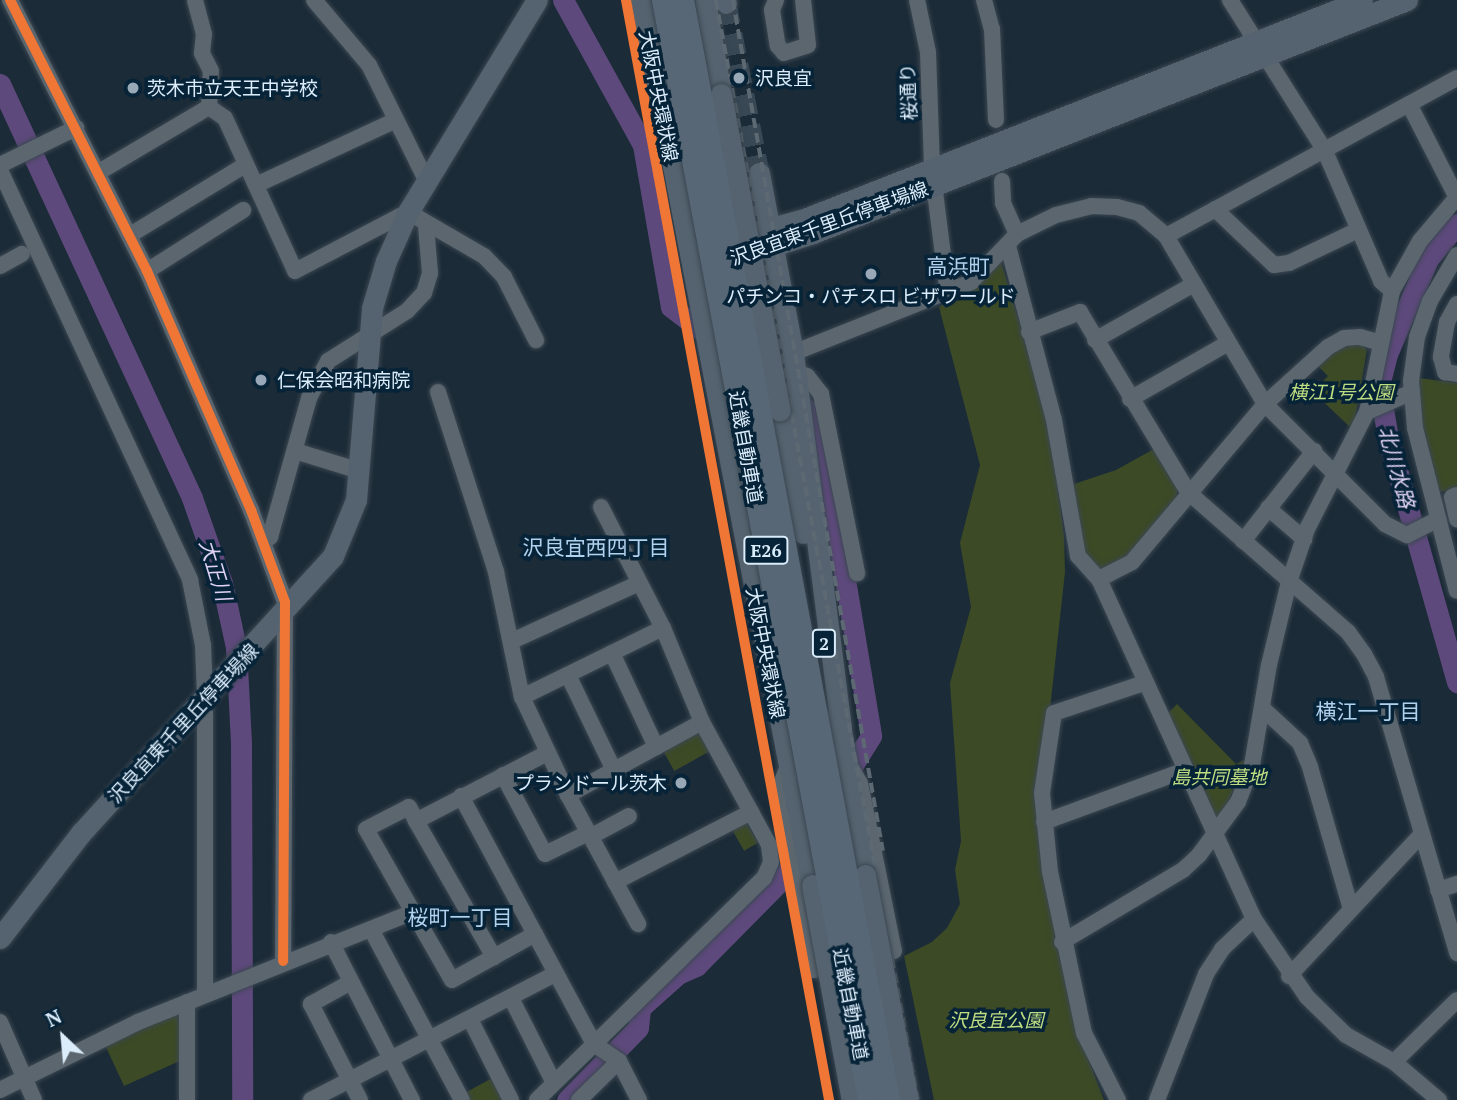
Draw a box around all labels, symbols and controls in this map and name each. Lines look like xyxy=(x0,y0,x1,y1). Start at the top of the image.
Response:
street label: 大阪中央環状線 xyxy=(635,29,683,163)
street label: 桜通り xyxy=(896,63,920,121)
place label: 沢良宜 xyxy=(755,67,812,89)
marker: 沢良宜 xyxy=(729,68,749,88)
place label: 茨木市立天王中学校 xyxy=(147,77,318,99)
marker: 茨木市立天王中学校 xyxy=(125,80,141,96)
street label: 沢良宜東千里丘停車場線 xyxy=(727,177,931,269)
district label: 高浜町 xyxy=(927,253,989,279)
marker: パチンコ・パチスロ ビザワールド xyxy=(863,266,879,282)
place label: パチンコ・パチスロ ビザワールド xyxy=(726,285,1016,307)
place label: 仁保会昭和病院 xyxy=(277,369,410,391)
marker: 仁保会昭和病院 xyxy=(251,370,271,390)
park label: 横江1号公園 xyxy=(1289,381,1393,403)
street label: 近畿自動車道 xyxy=(725,389,767,505)
water label: 北川水路 xyxy=(1374,423,1420,511)
district label: 沢良宜西四丁目 xyxy=(523,534,669,560)
water label: 大正川 xyxy=(195,536,237,604)
road number: E26 xyxy=(743,536,789,564)
street label: 大阪中央環状線 xyxy=(742,586,790,720)
road number: 2 xyxy=(812,628,836,658)
street label: 沢良宜東千里丘停車場線 xyxy=(103,639,263,807)
district label: 横江一丁目 xyxy=(1316,698,1420,724)
park label: 島共同墓地 xyxy=(1172,766,1266,788)
place label: プランドール茨木 xyxy=(515,772,667,794)
marker: プランドール茨木 xyxy=(673,775,689,791)
district label: 桜町一丁目 xyxy=(408,904,512,930)
street label: 近畿自動車道 xyxy=(829,946,873,1062)
north arrow xyxy=(28,1002,98,1072)
text: N xyxy=(42,1003,66,1032)
park label: 沢良宜公園 xyxy=(949,1009,1043,1031)

